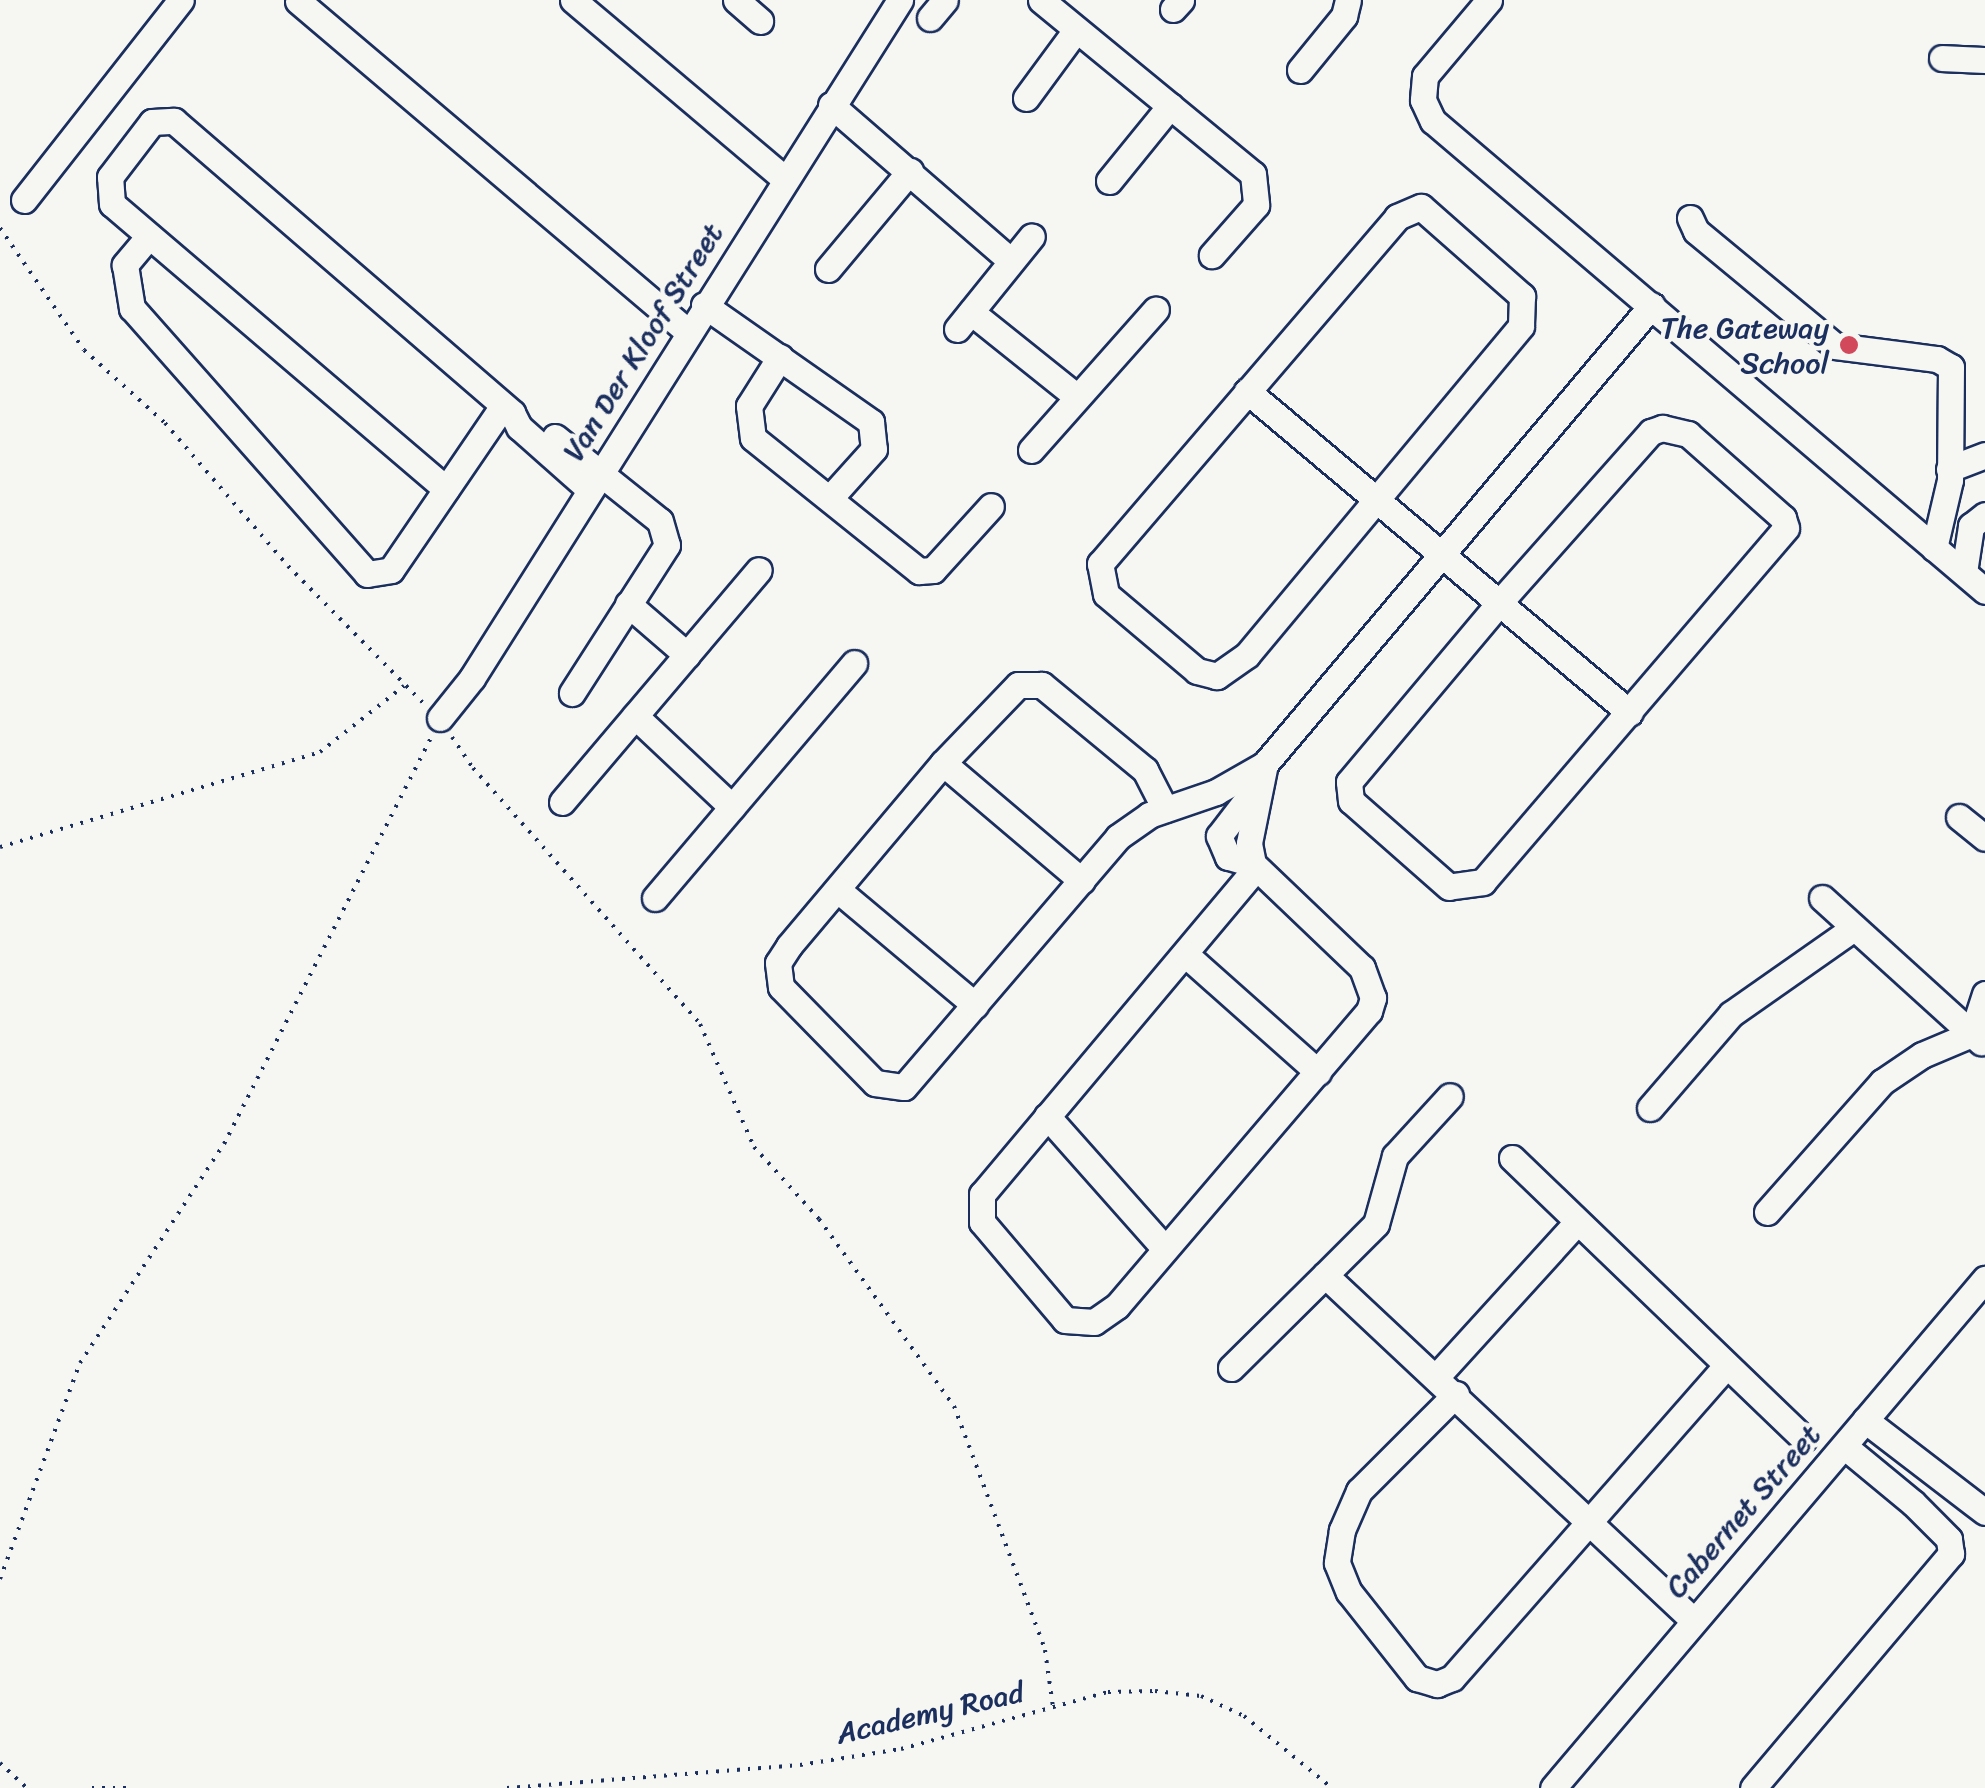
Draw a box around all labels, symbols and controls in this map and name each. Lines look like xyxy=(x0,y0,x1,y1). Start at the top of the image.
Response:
street label: Van Der Kloof Street xyxy=(555,216,731,468)
place label: The Gateway School xyxy=(1660,310,1829,380)
marker: The Gateway School xyxy=(1838,334,1860,356)
street label: Cabernet Street xyxy=(1658,1417,1828,1605)
street label: Academy Road xyxy=(833,1674,1027,1752)

